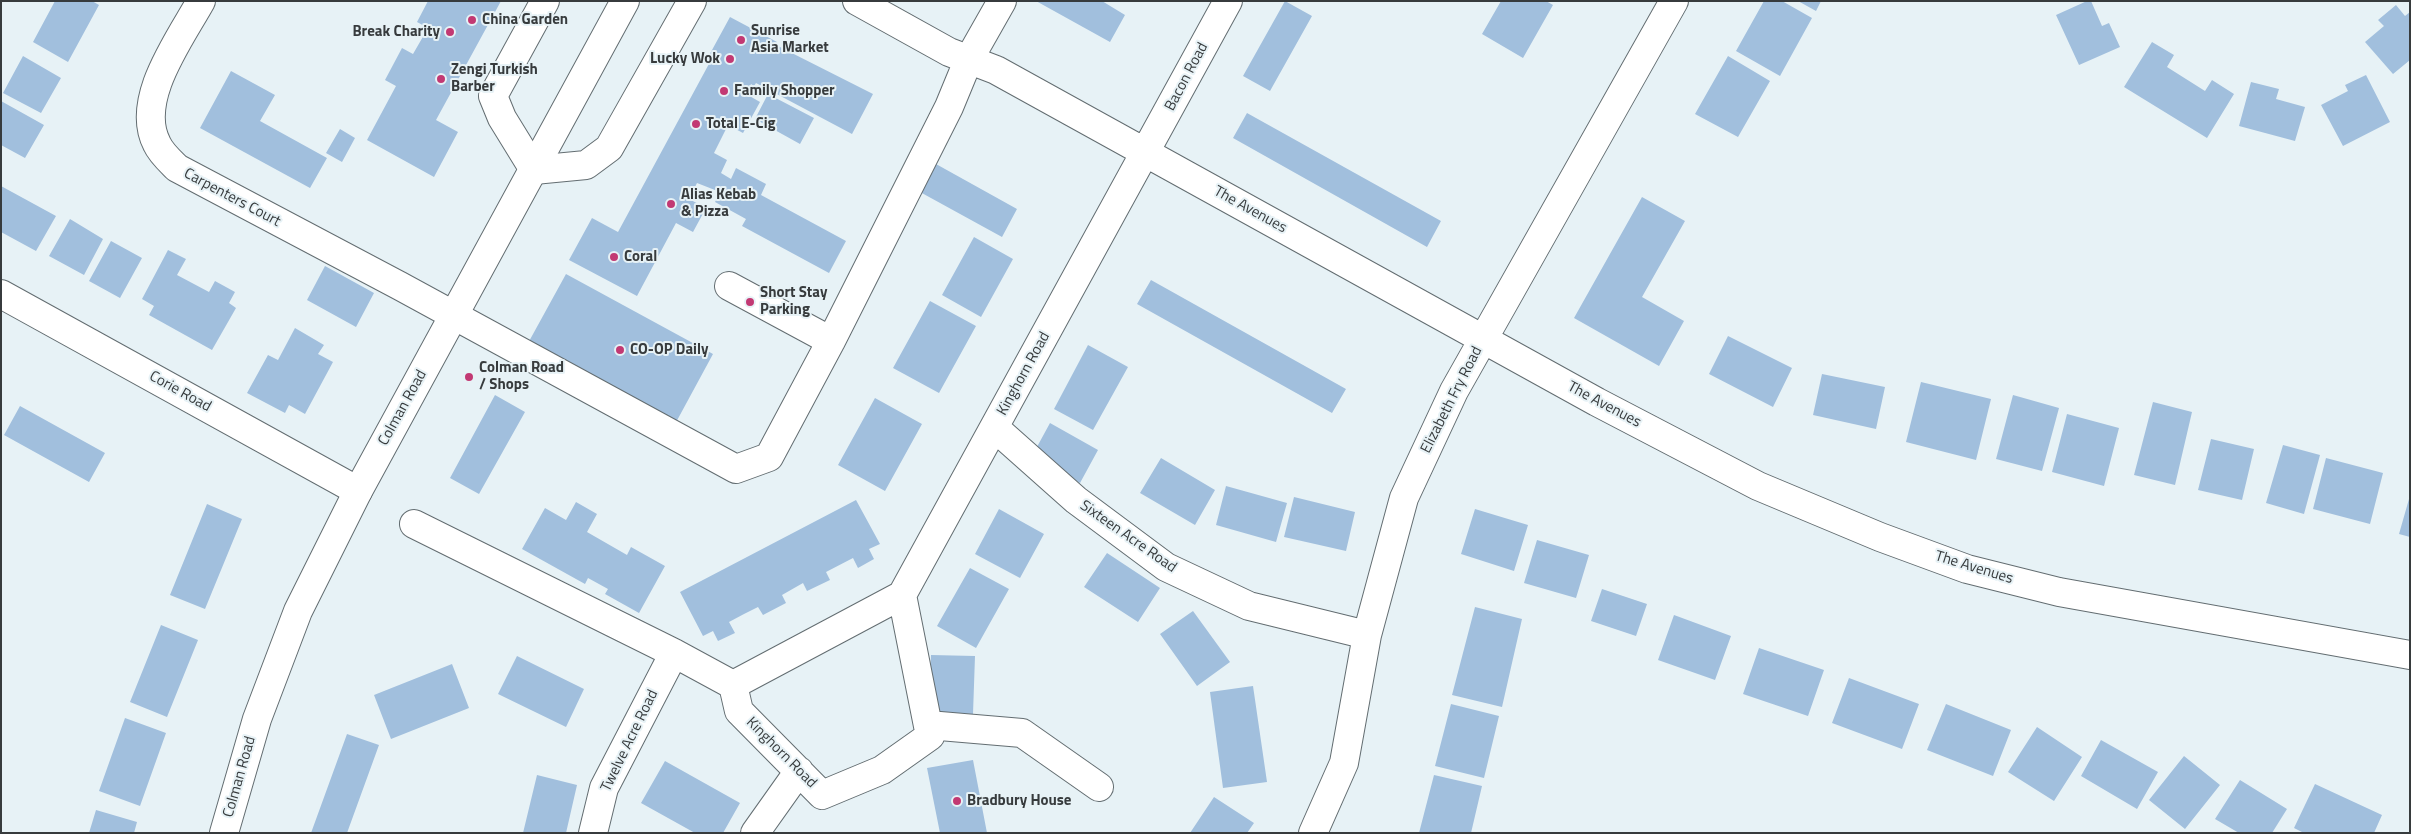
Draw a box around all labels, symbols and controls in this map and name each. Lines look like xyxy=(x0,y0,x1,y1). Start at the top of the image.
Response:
place label: China Garden xyxy=(482,11,568,29)
marker: China Garden xyxy=(466,14,478,26)
place label: Sunrise Asia Market xyxy=(751,22,829,57)
place label: Break Charity xyxy=(352,23,440,41)
marker: Break Charity xyxy=(444,26,456,38)
marker: Sunrise Asia Market xyxy=(735,34,747,46)
street label: Bacon Road xyxy=(1161,40,1213,114)
place label: Lucky Wok xyxy=(650,50,720,68)
marker: Lucky Wok xyxy=(724,53,736,65)
place label: Zengi Turkish Barber xyxy=(451,61,538,96)
marker: Zengi Turkish Barber xyxy=(435,73,447,85)
place label: Family Shopper xyxy=(734,82,835,100)
marker: Family Shopper xyxy=(718,85,730,97)
place label: Total E-Cig xyxy=(706,115,776,133)
marker: Total E-Cig xyxy=(690,118,702,130)
street label: Carpenters Court xyxy=(181,165,283,231)
street label: The Avenues xyxy=(1210,183,1290,237)
place label: Alias Kebab & Pizza xyxy=(681,186,756,221)
marker: Alias Kebab & Pizza xyxy=(665,198,677,210)
place label: Coral xyxy=(624,248,657,266)
marker: Coral xyxy=(608,251,620,263)
place label: Short Stay Parking xyxy=(760,284,827,319)
marker: Short Stay Parking xyxy=(744,296,756,308)
street label: Kinghorn Road xyxy=(994,329,1054,419)
place label: CO-OP Daily xyxy=(630,341,709,359)
marker: CO-OP Daily xyxy=(614,344,626,356)
street label: Elizabeth Fry Road xyxy=(1417,344,1487,456)
place label: Colman Road / Shops xyxy=(479,359,564,394)
street label: Colman Road xyxy=(375,367,431,449)
street label: Corie Road xyxy=(146,368,214,416)
marker: Colman Road / Shops xyxy=(463,371,475,383)
street label: The Avenues xyxy=(1564,378,1644,432)
street label: Sixteen Acre Road xyxy=(1076,497,1180,577)
street label: The Avenues xyxy=(1933,548,2015,588)
street label: Twelve Acre Road xyxy=(598,687,662,795)
street label: Kinghorn Road xyxy=(742,714,820,792)
street label: Colman Road xyxy=(220,734,260,820)
place label: Bradbury House xyxy=(967,792,1072,810)
marker: Bradbury House xyxy=(951,795,963,807)

